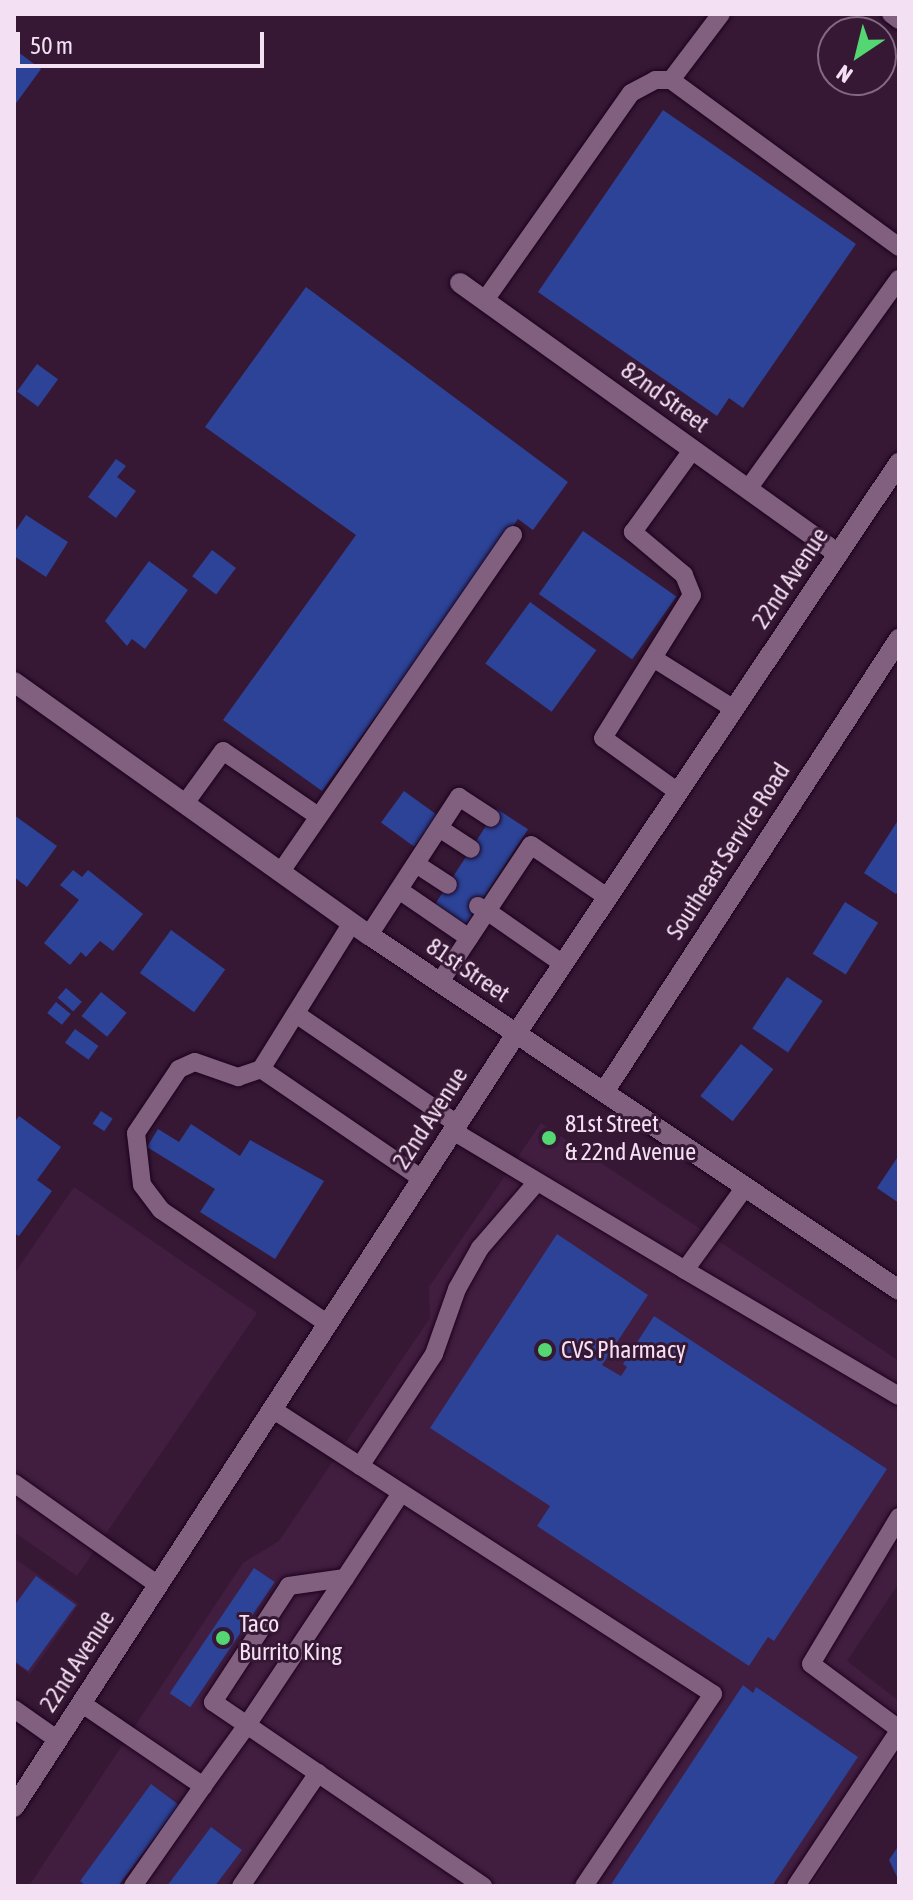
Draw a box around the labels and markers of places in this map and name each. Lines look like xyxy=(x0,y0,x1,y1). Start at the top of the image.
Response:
place label: 81st Street & 22nd Avenue xyxy=(565,1110,696,1166)
marker: 81st Street & 22nd Avenue xyxy=(540,1129,558,1147)
place label: CVS Pharmacy xyxy=(561,1336,686,1364)
marker: CVS Pharmacy xyxy=(536,1341,554,1359)
place label: Taco Burrito King xyxy=(239,1610,342,1666)
marker: Taco Burrito King xyxy=(214,1629,232,1647)

